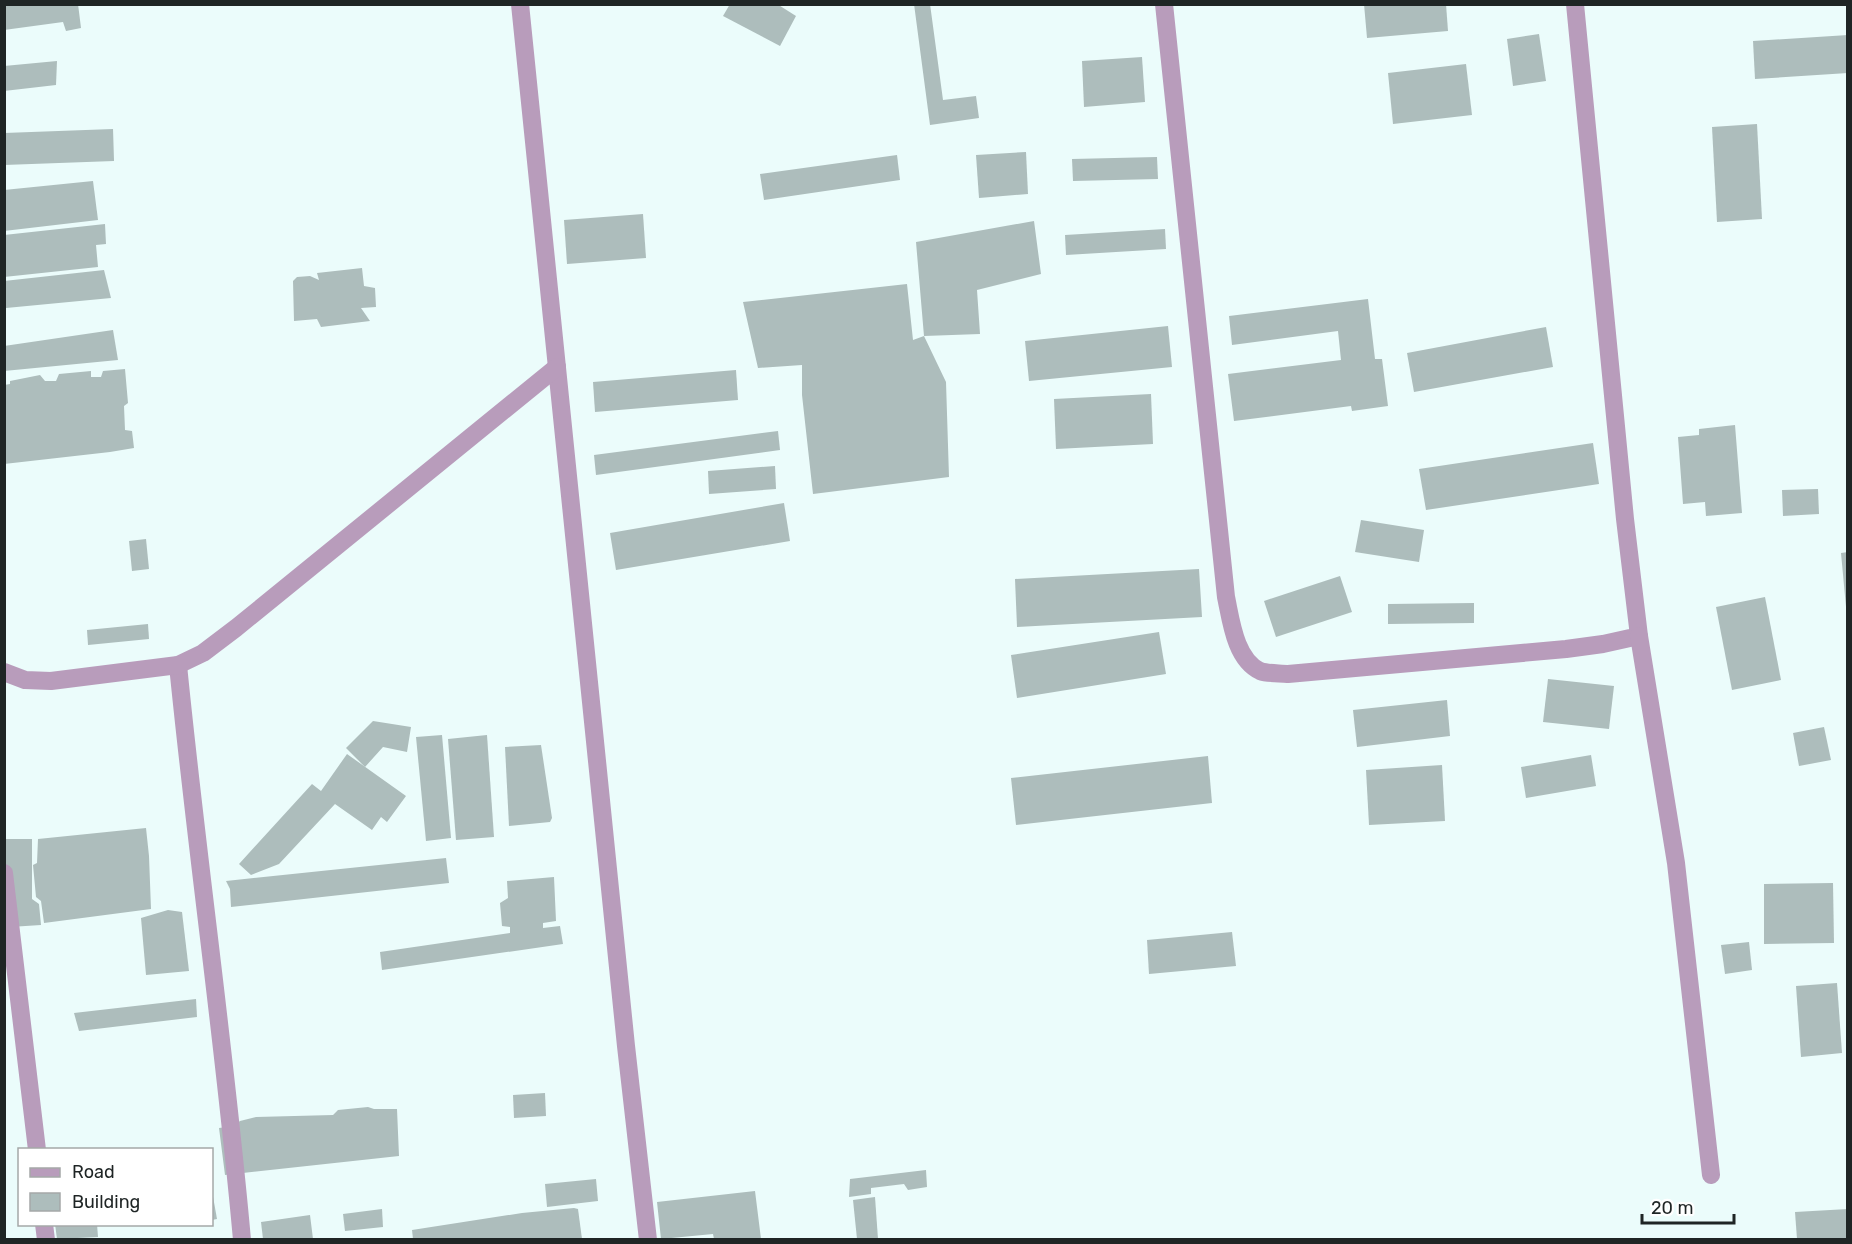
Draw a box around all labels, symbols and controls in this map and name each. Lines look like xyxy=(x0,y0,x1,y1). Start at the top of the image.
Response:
legend xyxy=(18,1148,213,1226)
text: Road xyxy=(72,1161,115,1183)
scale bar xyxy=(1642,1187,1734,1225)
text: Building xyxy=(72,1191,140,1213)
text: 20 m xyxy=(1651,1197,1693,1219)

